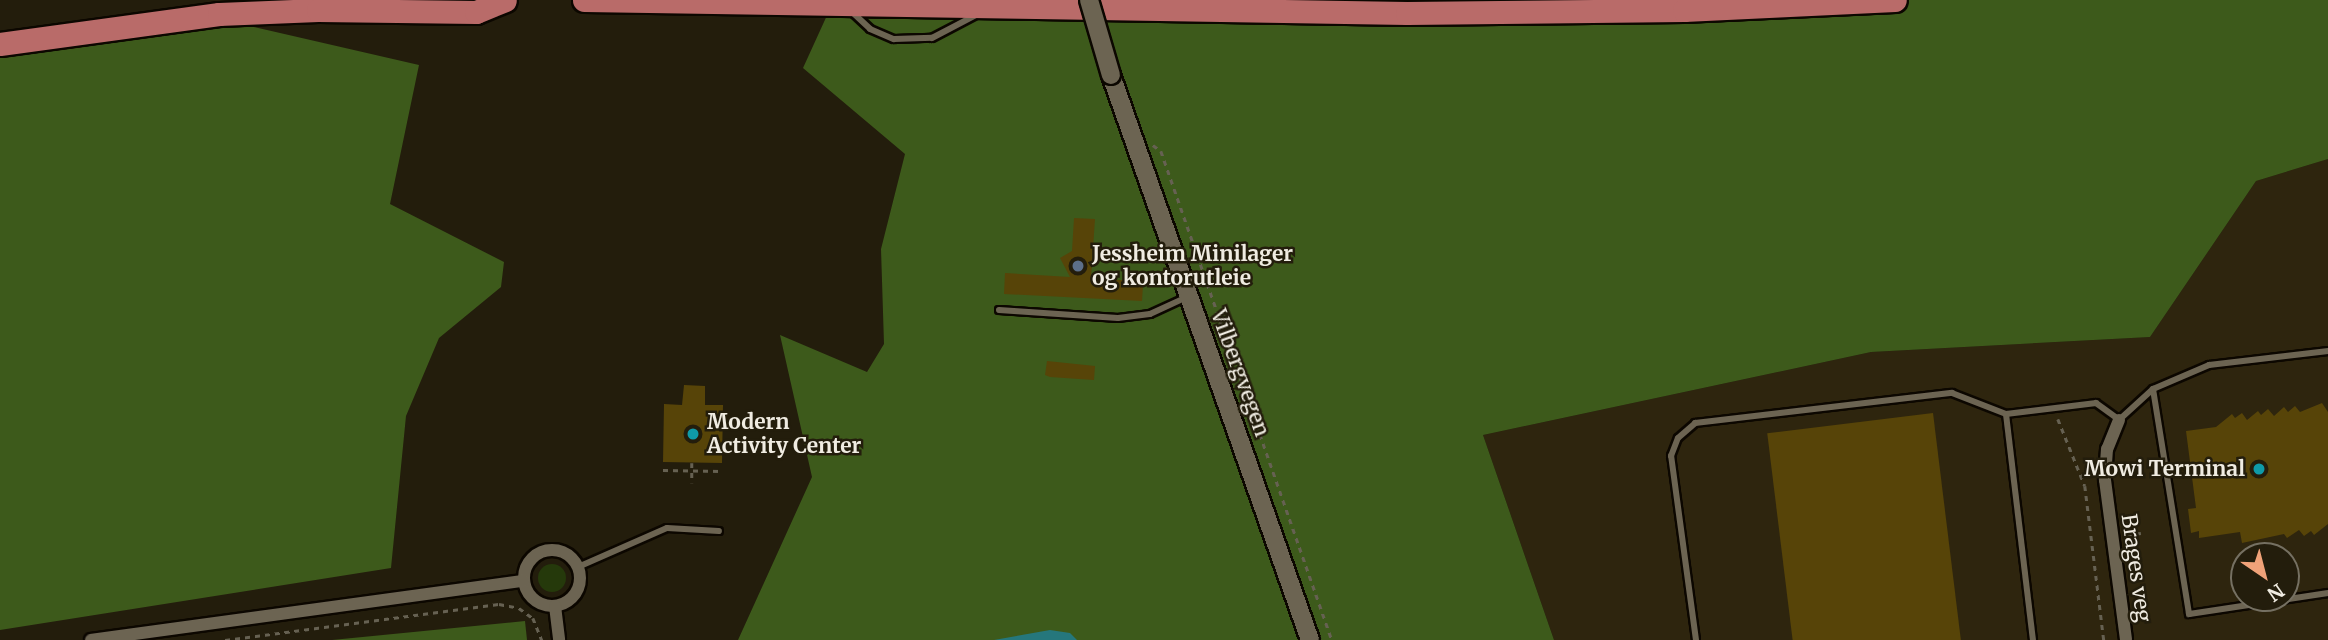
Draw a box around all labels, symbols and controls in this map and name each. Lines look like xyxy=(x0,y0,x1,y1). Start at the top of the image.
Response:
place label: Jessheim Minilager og kontorutleie xyxy=(1092,241,1293,291)
marker: Jessheim Minilager og kontorutleie xyxy=(1070,258,1086,274)
street label: Vilbergvegen xyxy=(1205,306,1275,440)
place label: Modern Activity Center xyxy=(707,409,861,459)
marker: Modern Activity Center xyxy=(685,426,701,442)
place label: Mowi Terminal xyxy=(2084,456,2245,482)
marker: Mowi Terminal xyxy=(2251,461,2267,477)
street label: Brages veg xyxy=(2116,512,2156,624)
north arrow xyxy=(2230,542,2300,612)
text: N xyxy=(2263,578,2289,607)

